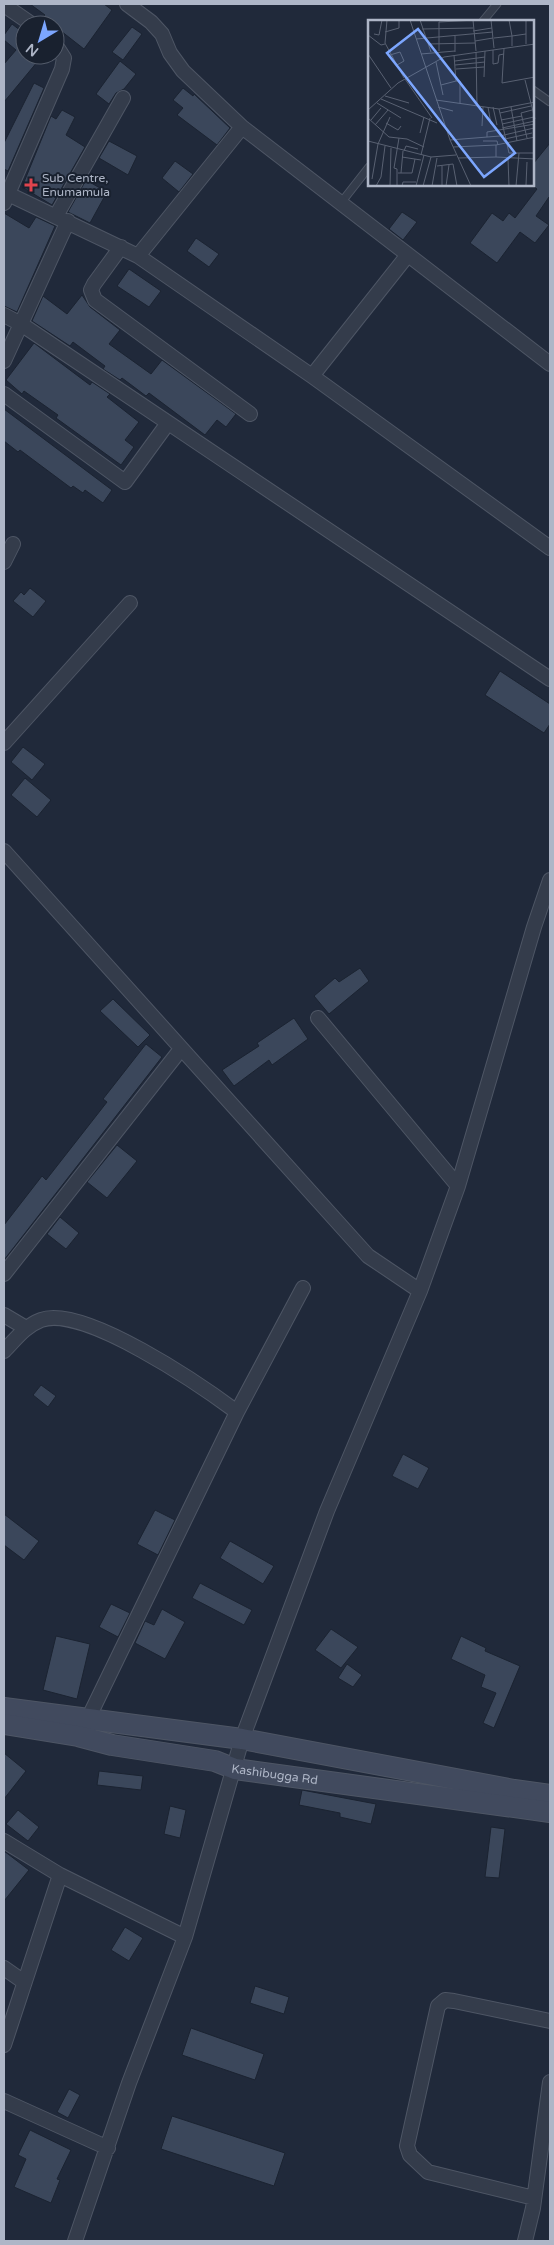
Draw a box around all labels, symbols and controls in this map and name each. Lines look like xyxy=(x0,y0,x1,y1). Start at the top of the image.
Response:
north arrow xyxy=(15,15,65,65)
inset map xyxy=(368,20,534,186)
text: N xyxy=(23,40,42,60)
place label: Sub Centre, Enumamula xyxy=(42,171,110,199)
marker: Sub Centre, Enumamula xyxy=(24,178,38,192)
street label: Kashibugga Rd xyxy=(231,1762,319,1787)

